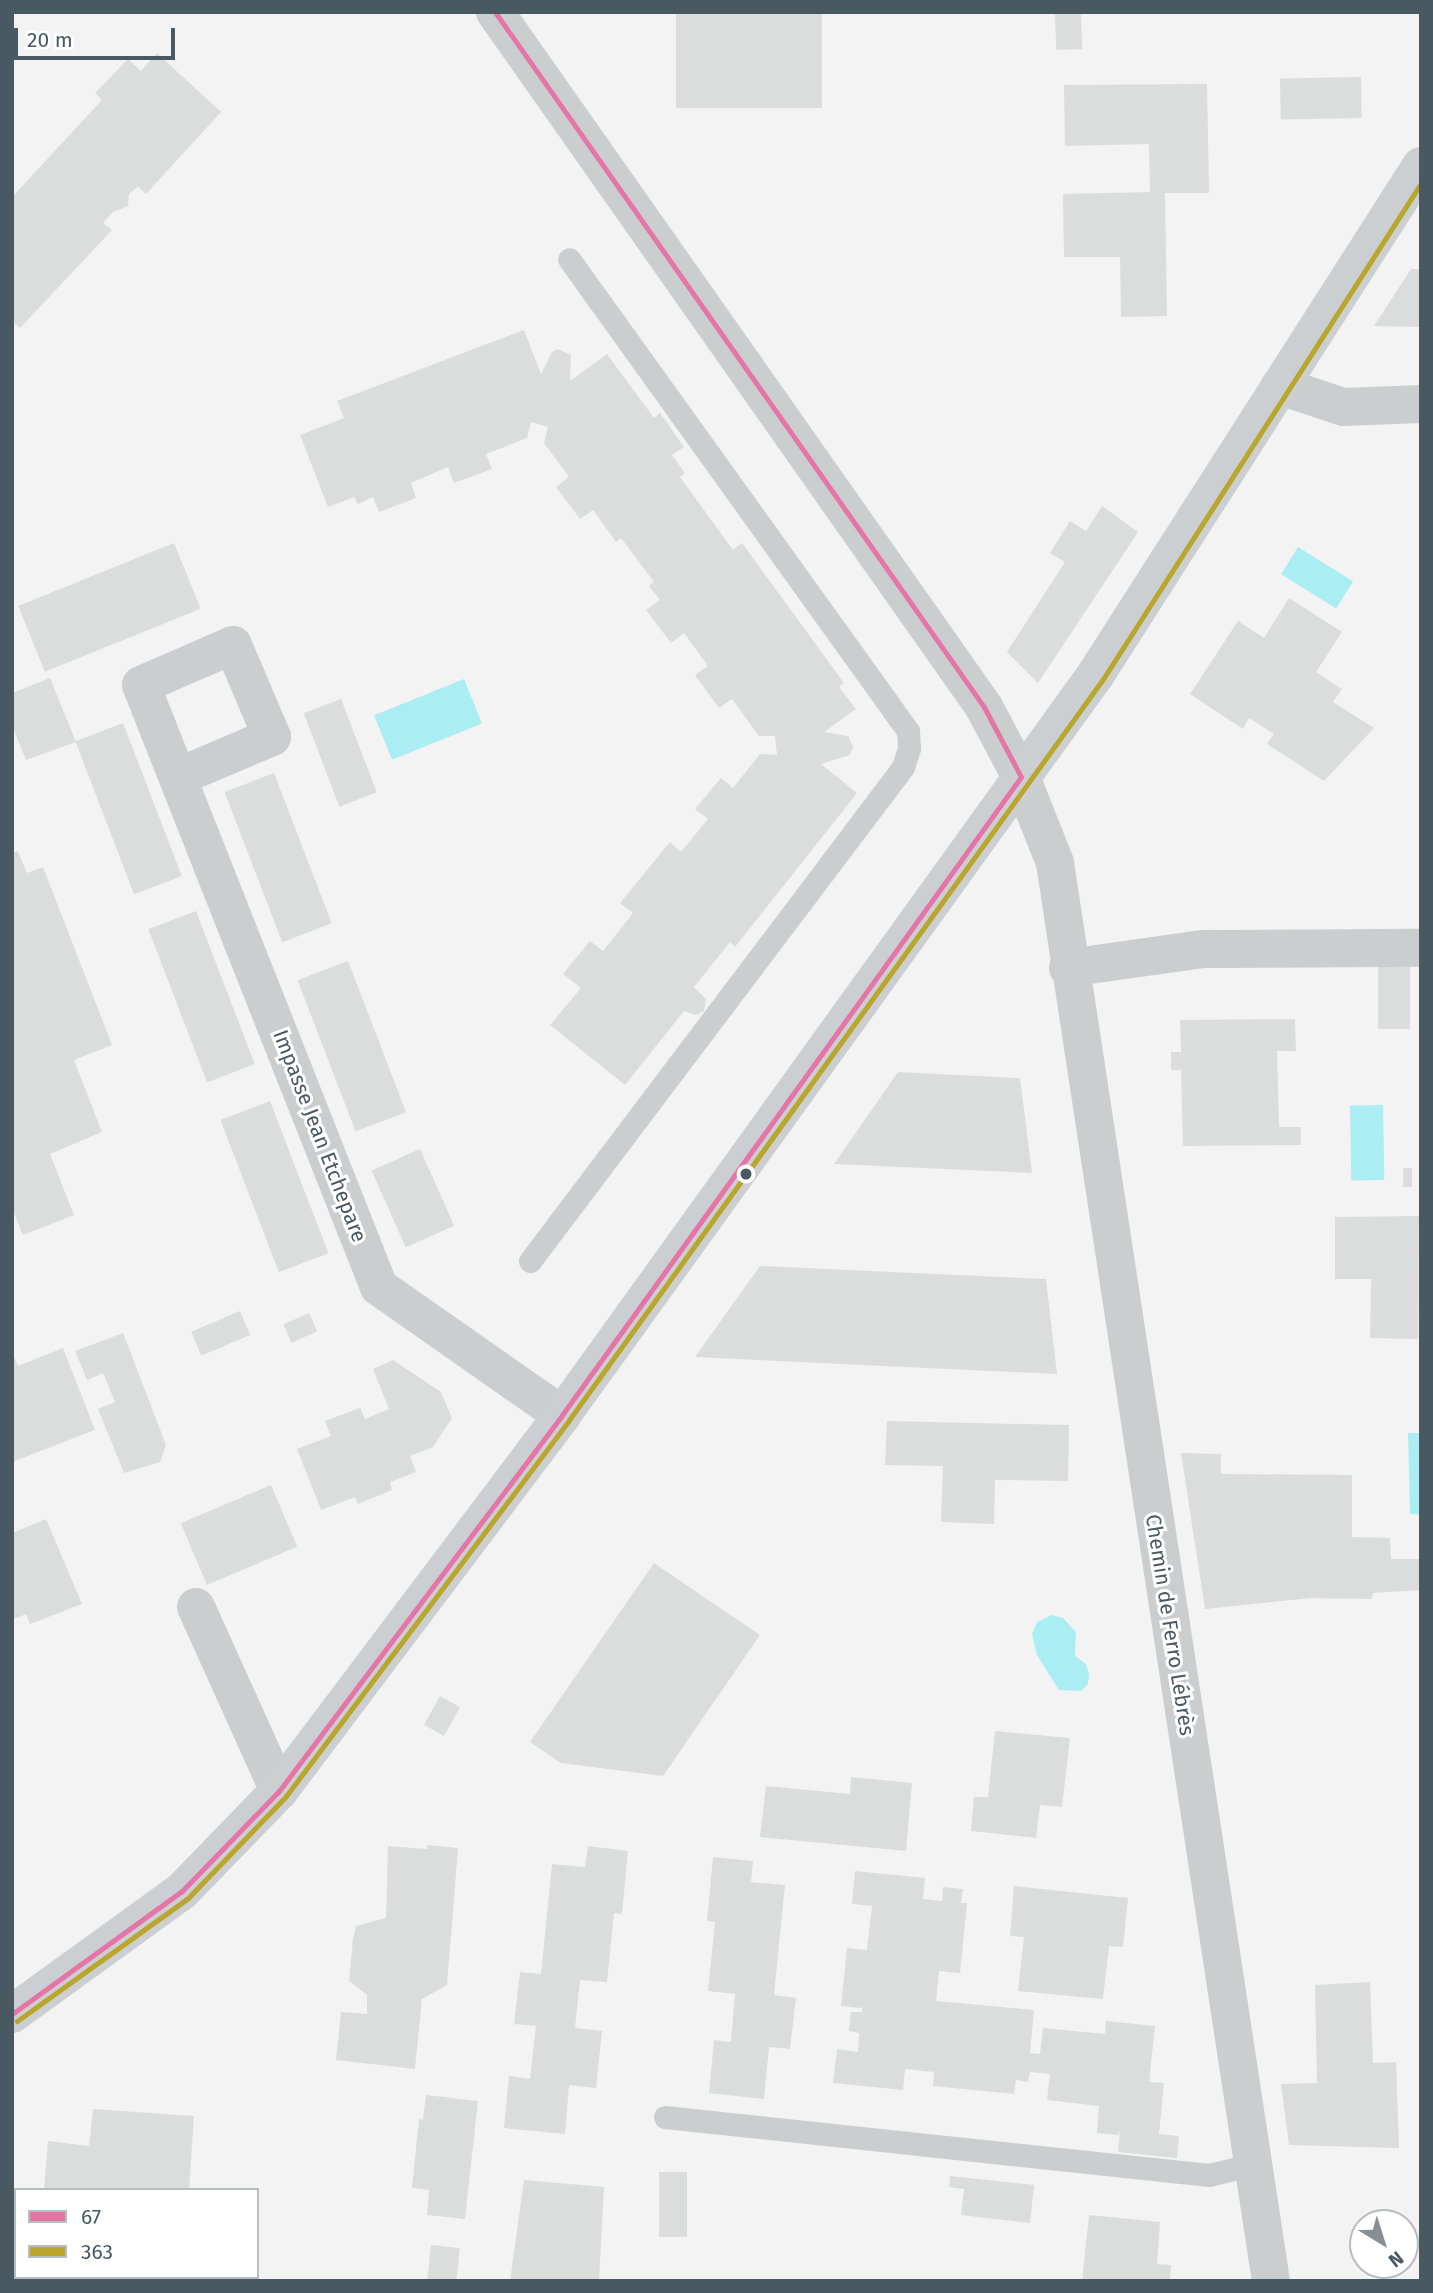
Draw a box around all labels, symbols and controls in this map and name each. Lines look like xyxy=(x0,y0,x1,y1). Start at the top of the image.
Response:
scale bar xyxy=(18,14,178,58)
text: 20 m xyxy=(27,27,73,53)
street label: Impasse Jean Etchepare xyxy=(268,1026,372,1246)
unlabelled marker xyxy=(739,1167,753,1181)
street label: Chemin de Ferro Lébrès xyxy=(1140,1513,1200,1737)
legend xyxy=(14,2188,259,2279)
text: 67 xyxy=(81,2204,101,2230)
north arrow xyxy=(1349,2209,1419,2279)
text: 363 xyxy=(81,2239,113,2265)
text: N xyxy=(1384,2246,1408,2272)

